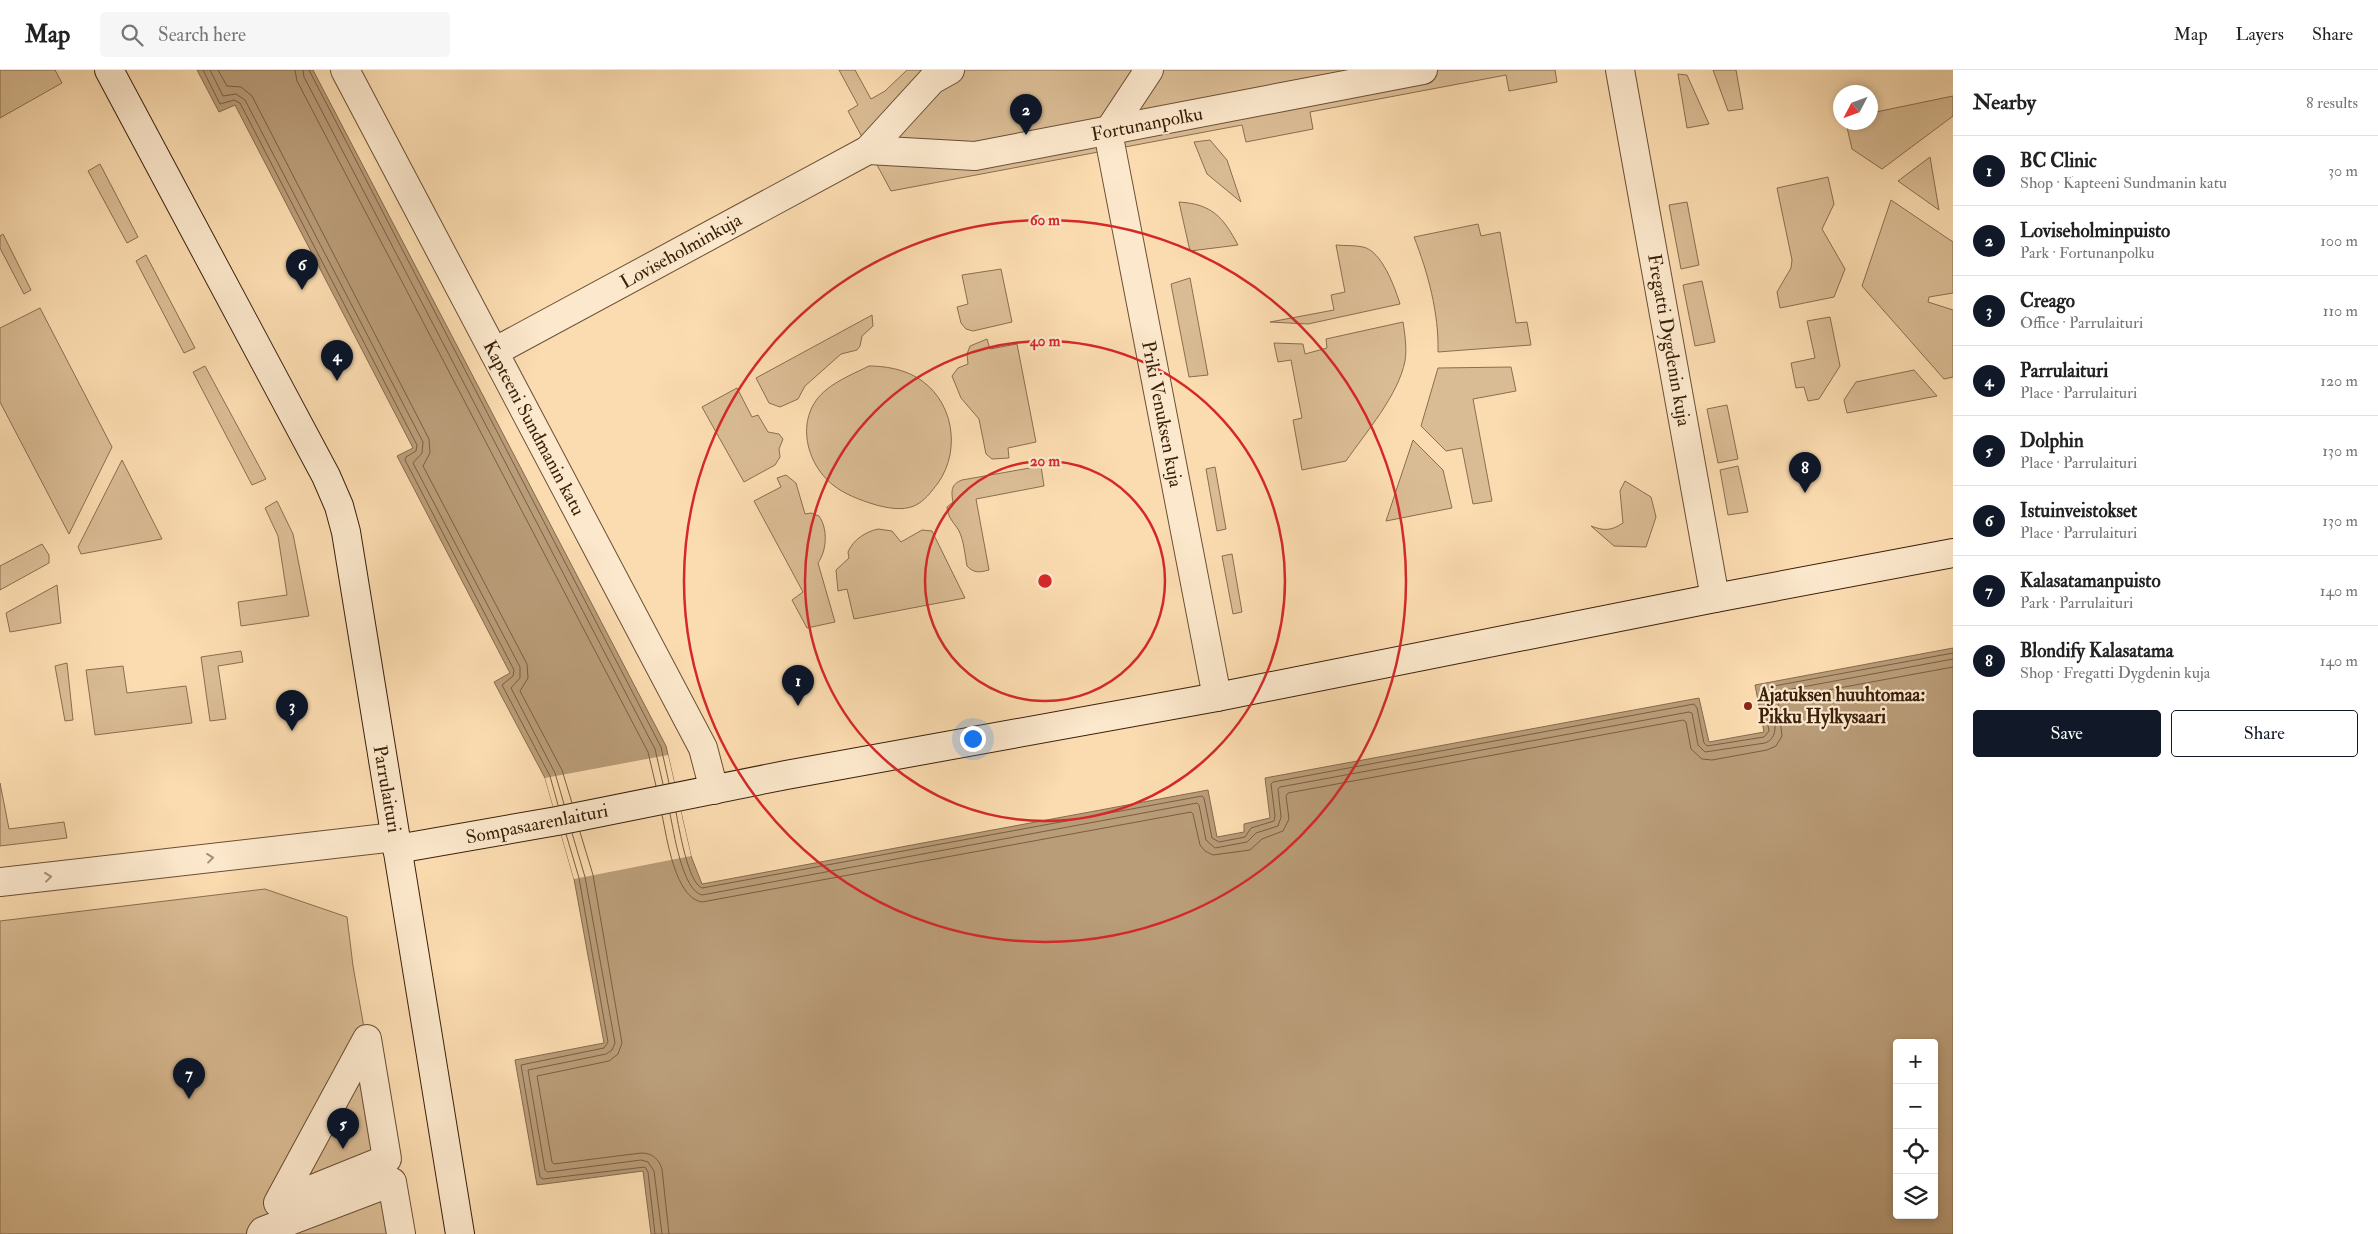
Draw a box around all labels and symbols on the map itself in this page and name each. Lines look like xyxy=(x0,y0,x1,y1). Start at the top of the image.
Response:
north arrow xyxy=(1833,85,1878,130)
pin: 2 xyxy=(1010,94,1042,135)
street label: Fortunanpolku xyxy=(1089,101,1205,148)
street label: Loviseholminkuja xyxy=(616,208,746,294)
text: 60 m xyxy=(1030,211,1060,230)
pin: 6 xyxy=(286,249,318,290)
street label: Fregatti Dygdenin kuja xyxy=(1642,252,1696,428)
text: 40 m xyxy=(1029,332,1061,351)
street label: Kapteeni Sundmanin katu xyxy=(477,336,590,520)
street label: Priki Venuksen kuja xyxy=(1136,339,1188,489)
pin: 4 xyxy=(321,340,353,381)
text: 20 m xyxy=(1030,452,1060,471)
pin: 8 xyxy=(1789,452,1821,493)
centre of rings xyxy=(1036,572,1054,590)
pin: 1 xyxy=(782,665,814,706)
place label: Ajatuksen huuhtomaa: Pikku Hylkysaari xyxy=(1757,683,1925,730)
pin: 3 xyxy=(276,690,308,731)
marker: Ajatuksen huuhtomaa: Pikku Hylkysaari xyxy=(1742,700,1754,712)
your location xyxy=(960,726,986,752)
street label: Parrulaituri xyxy=(368,743,406,835)
street label: Sompasaarenlaituri xyxy=(464,798,610,851)
one-way arrow xyxy=(206,853,214,864)
one-way arrow xyxy=(45,872,53,883)
pin: 7 xyxy=(173,1058,205,1099)
pin: 5 xyxy=(327,1108,359,1149)

